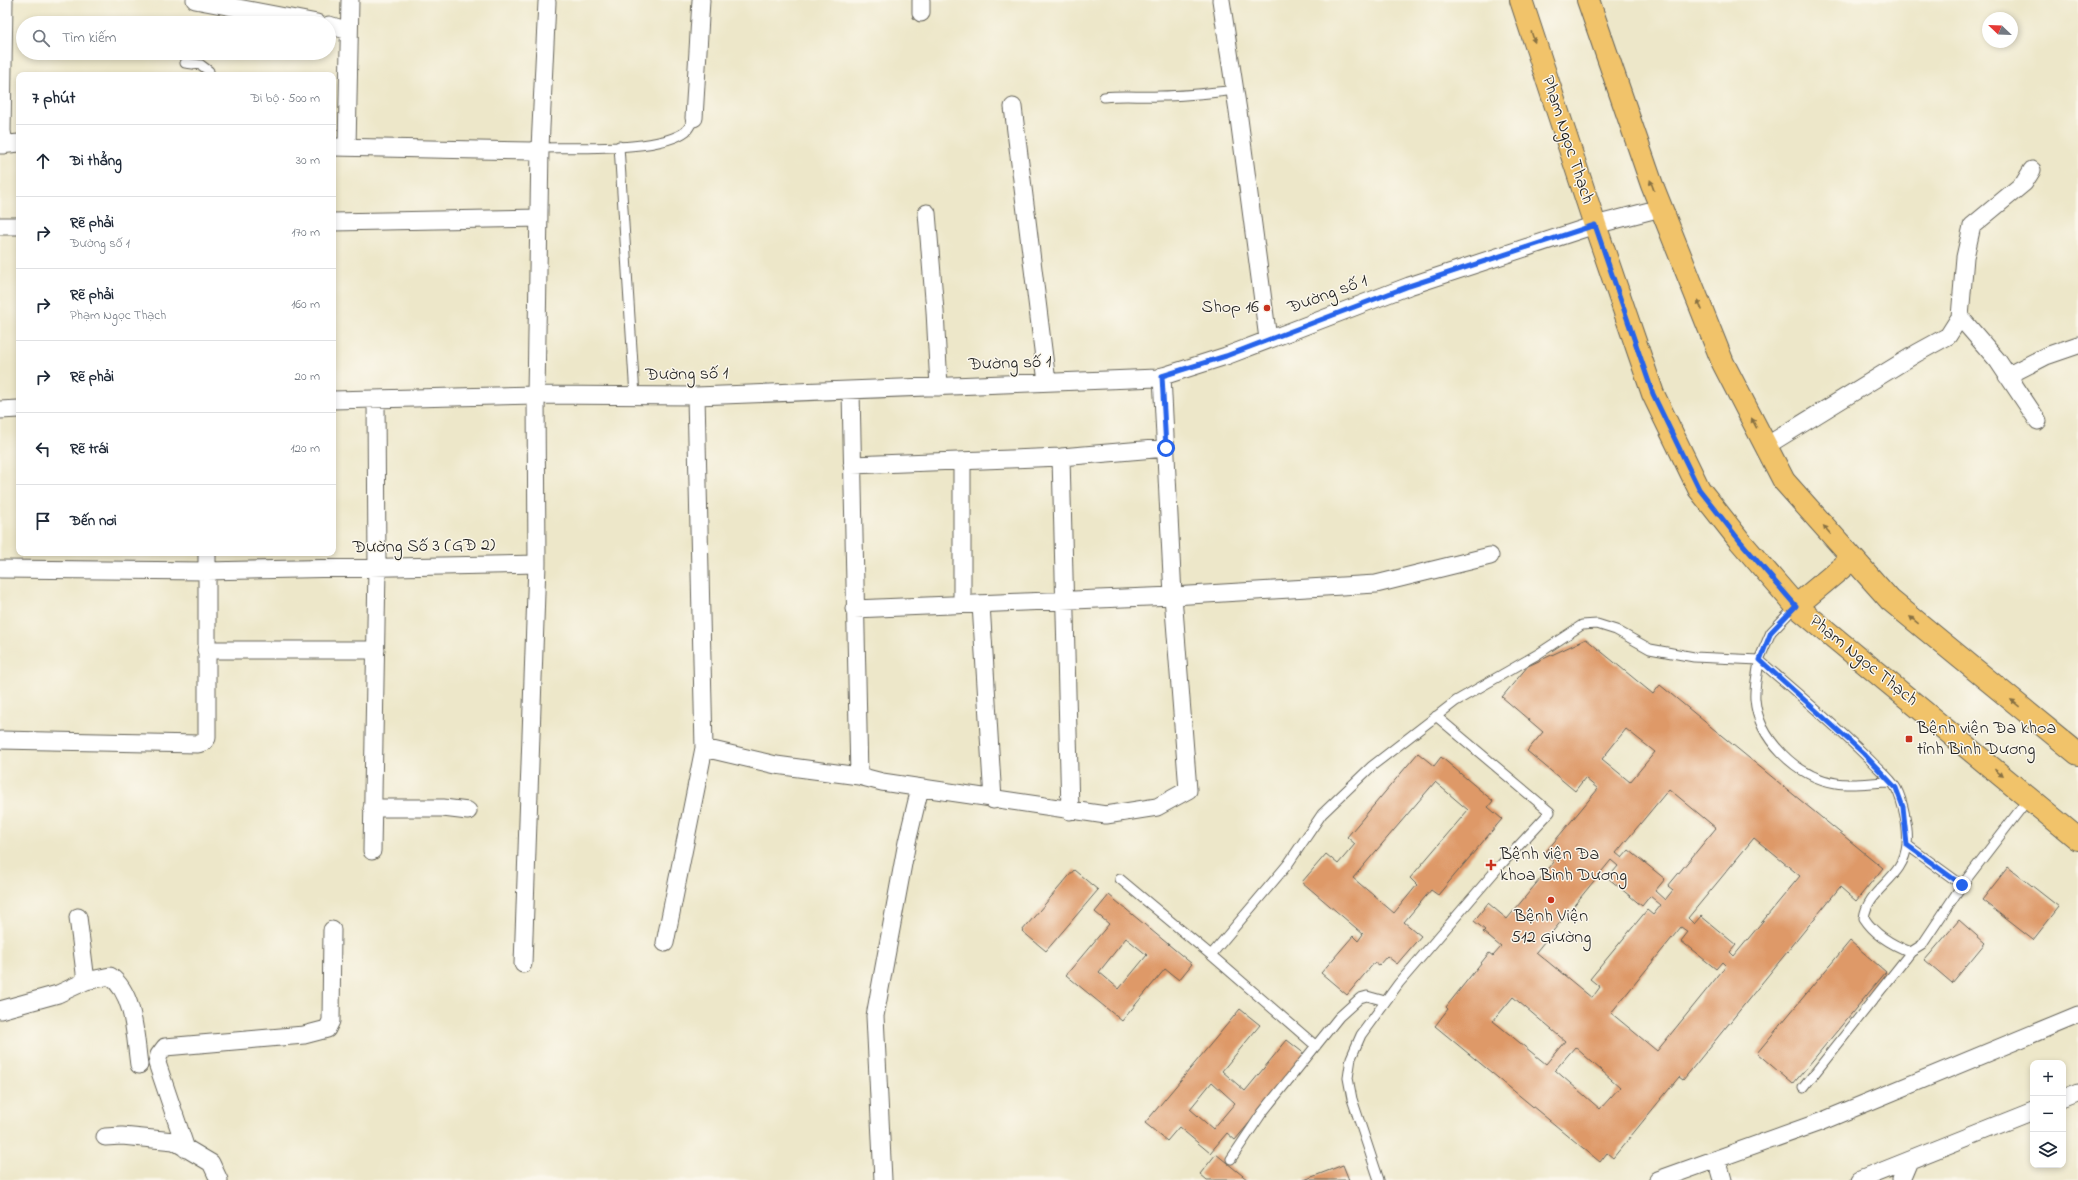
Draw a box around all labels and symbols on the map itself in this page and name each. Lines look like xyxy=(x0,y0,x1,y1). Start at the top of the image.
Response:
north arrow xyxy=(1982,12,2018,48)
one-way arrow xyxy=(1530,31,1536,43)
street label: Phạm Ngọc Thạch xyxy=(1533,73,1600,208)
one-way arrow xyxy=(1648,178,1654,190)
street label: Đường số 1 xyxy=(1284,268,1372,323)
place label: Shop 16 xyxy=(1202,295,1259,321)
one-way arrow xyxy=(1697,299,1703,311)
marker: Shop 16 xyxy=(1262,303,1272,313)
street label: Đường số 1 xyxy=(967,350,1052,379)
street label: Đường số 1 xyxy=(644,361,729,390)
one-way arrow xyxy=(1751,417,1758,429)
route start xyxy=(1157,439,1175,457)
one-way arrow xyxy=(1822,525,1831,535)
street label: Đường Số 3 (GĐ 2) xyxy=(352,533,495,562)
street label: Phạm Ngọc Thạch xyxy=(1802,609,1923,714)
one-way arrow xyxy=(1909,616,1920,625)
one-way arrow xyxy=(2010,698,2021,707)
place label: Bệnh viện Đa khoa tỉnh Bình Dương xyxy=(1916,716,2056,764)
marker: Bệnh viện Đa khoa tỉnh Bình Dương xyxy=(1904,734,1914,744)
one-way arrow xyxy=(1994,768,2005,777)
place label: Bệnh viện Đa khoa Bình Dương xyxy=(1499,842,1627,890)
marker: Bệnh viện Đa khoa Bình Dương xyxy=(1485,859,1497,871)
route end xyxy=(1953,876,1971,894)
marker: Bệnh Viện 512 Giường xyxy=(1546,895,1556,905)
place label: Bệnh Viện 512 Giường xyxy=(1511,904,1591,952)

